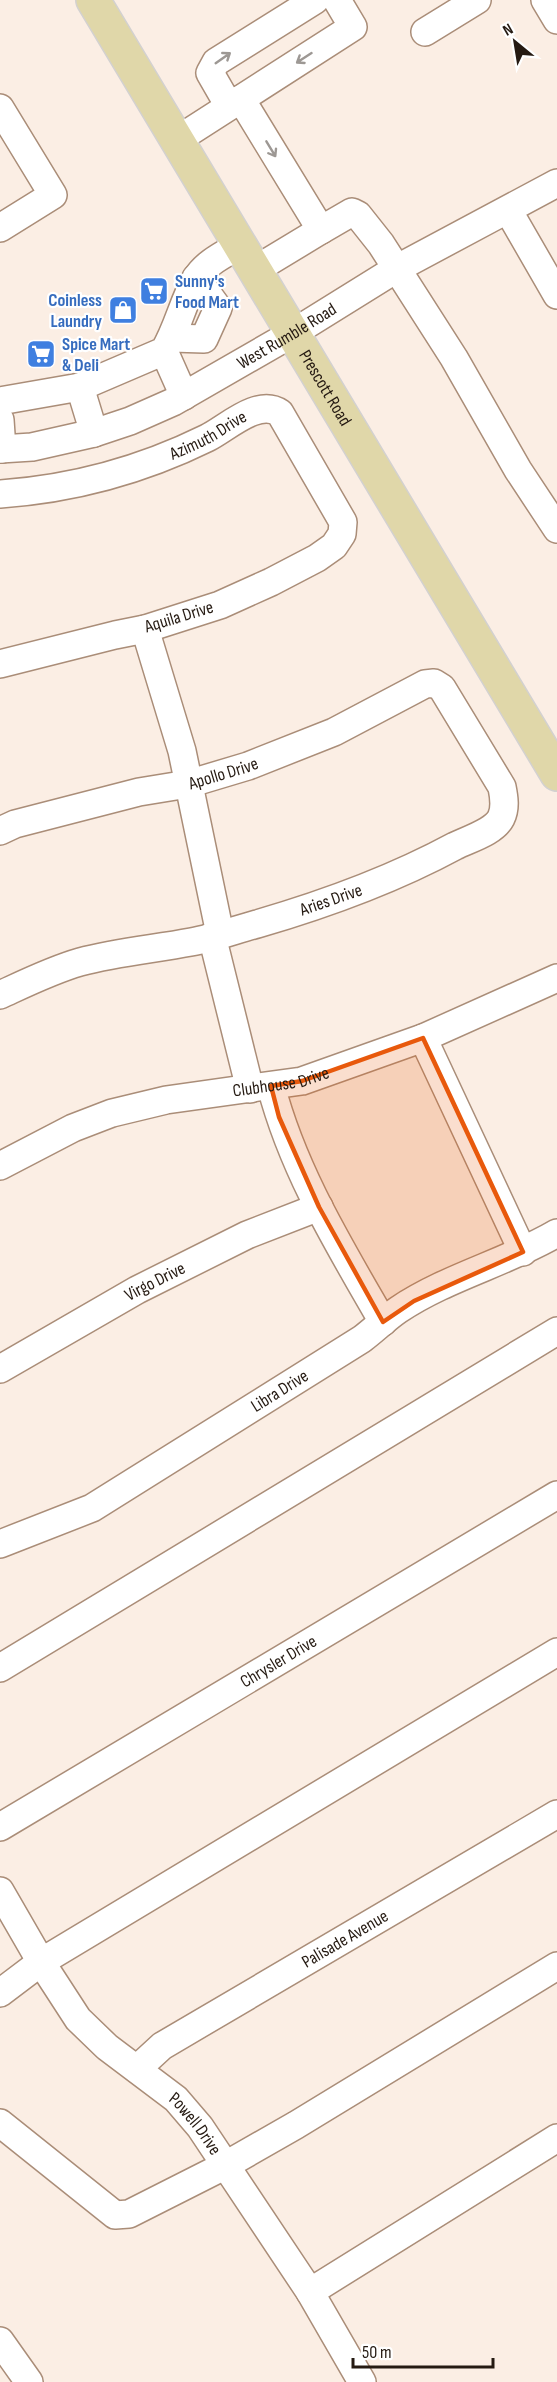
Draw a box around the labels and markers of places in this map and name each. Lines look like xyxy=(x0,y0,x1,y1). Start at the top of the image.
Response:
place label: Sunny's Food Mart xyxy=(175,271,239,313)
supermarket icon: Sunny's Food Mart xyxy=(138,275,170,307)
place label: Coinless Laundry xyxy=(48,290,102,332)
shop icon: Coinless Laundry xyxy=(107,294,139,326)
place label: Spice Mart & Deli xyxy=(62,334,130,376)
supermarket icon: Spice Mart & Deli xyxy=(25,338,57,370)

